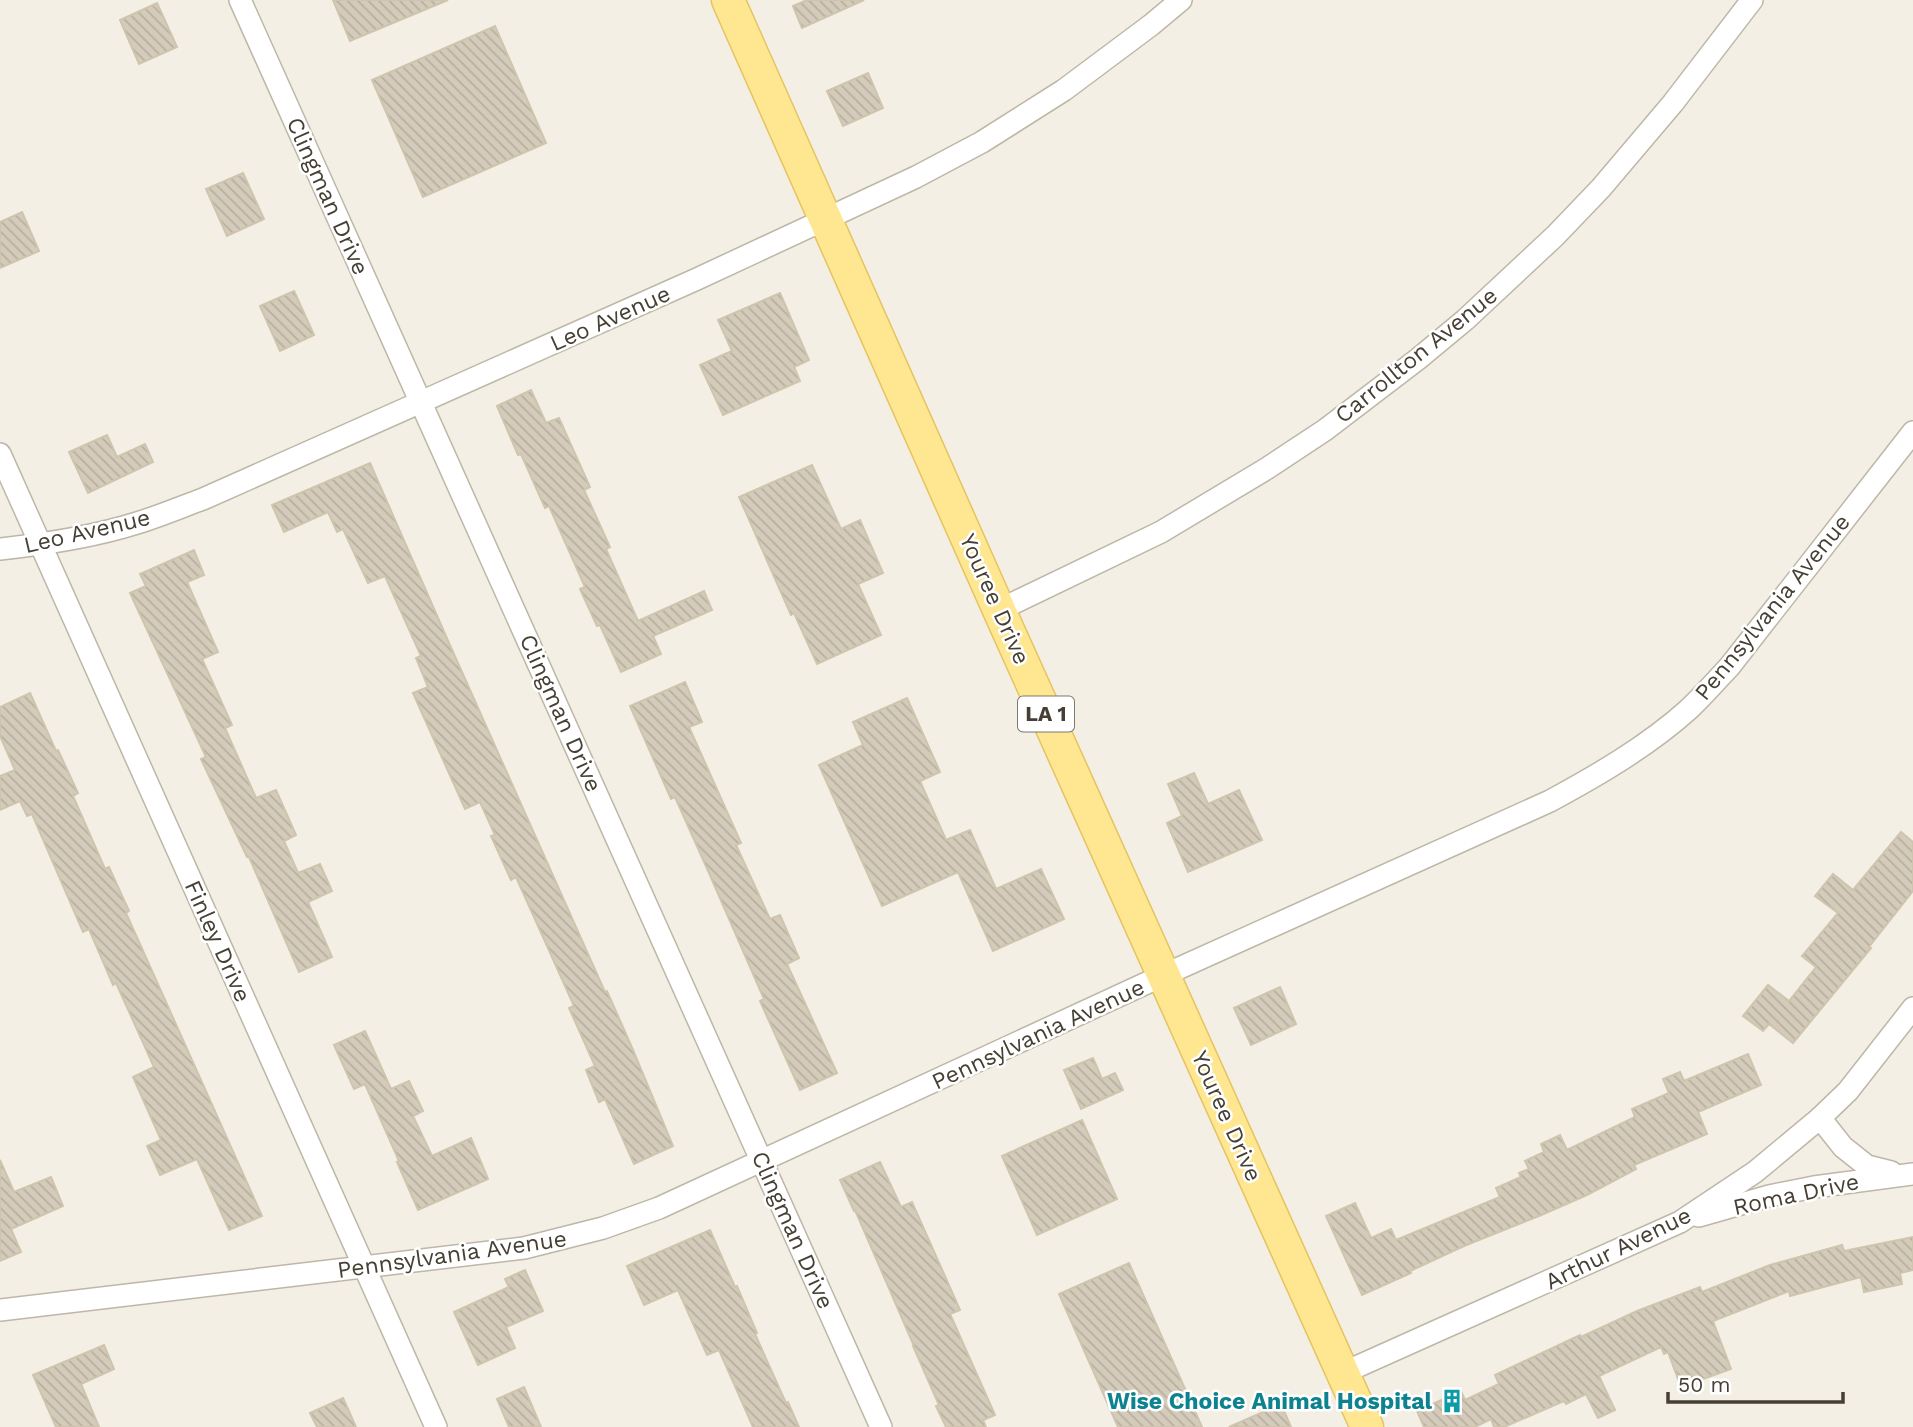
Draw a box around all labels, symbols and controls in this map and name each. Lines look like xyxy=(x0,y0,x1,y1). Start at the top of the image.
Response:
street label: Clingman Drive xyxy=(281,113,374,279)
street label: Leo Avenue xyxy=(546,280,675,357)
street label: Carrollton Avenue xyxy=(1330,282,1503,429)
street label: Leo Avenue xyxy=(21,504,153,559)
street label: Pennsylvania Avenue xyxy=(1689,509,1856,706)
street label: Youree Drive xyxy=(954,530,1035,669)
street label: Clingman Drive xyxy=(514,630,607,796)
road number: LA 1 xyxy=(1018,696,1074,732)
street label: Finley Drive xyxy=(179,876,256,1006)
street label: Pennsylvania Avenue xyxy=(928,973,1149,1096)
street label: Youree Drive xyxy=(1186,1047,1267,1186)
street label: Clingman Drive xyxy=(746,1147,839,1313)
street label: Roma Drive xyxy=(1731,1168,1862,1221)
street label: Arthur Avenue xyxy=(1541,1201,1696,1295)
street label: Pennsylvania Avenue xyxy=(336,1225,568,1284)
scale bar xyxy=(1668,1360,1843,1404)
text: 50 m xyxy=(1678,1372,1730,1397)
building icon: Wise Choice Animal Hospital xyxy=(1438,1387,1466,1415)
place label: Wise Choice Animal Hospital xyxy=(1107,1388,1432,1415)

